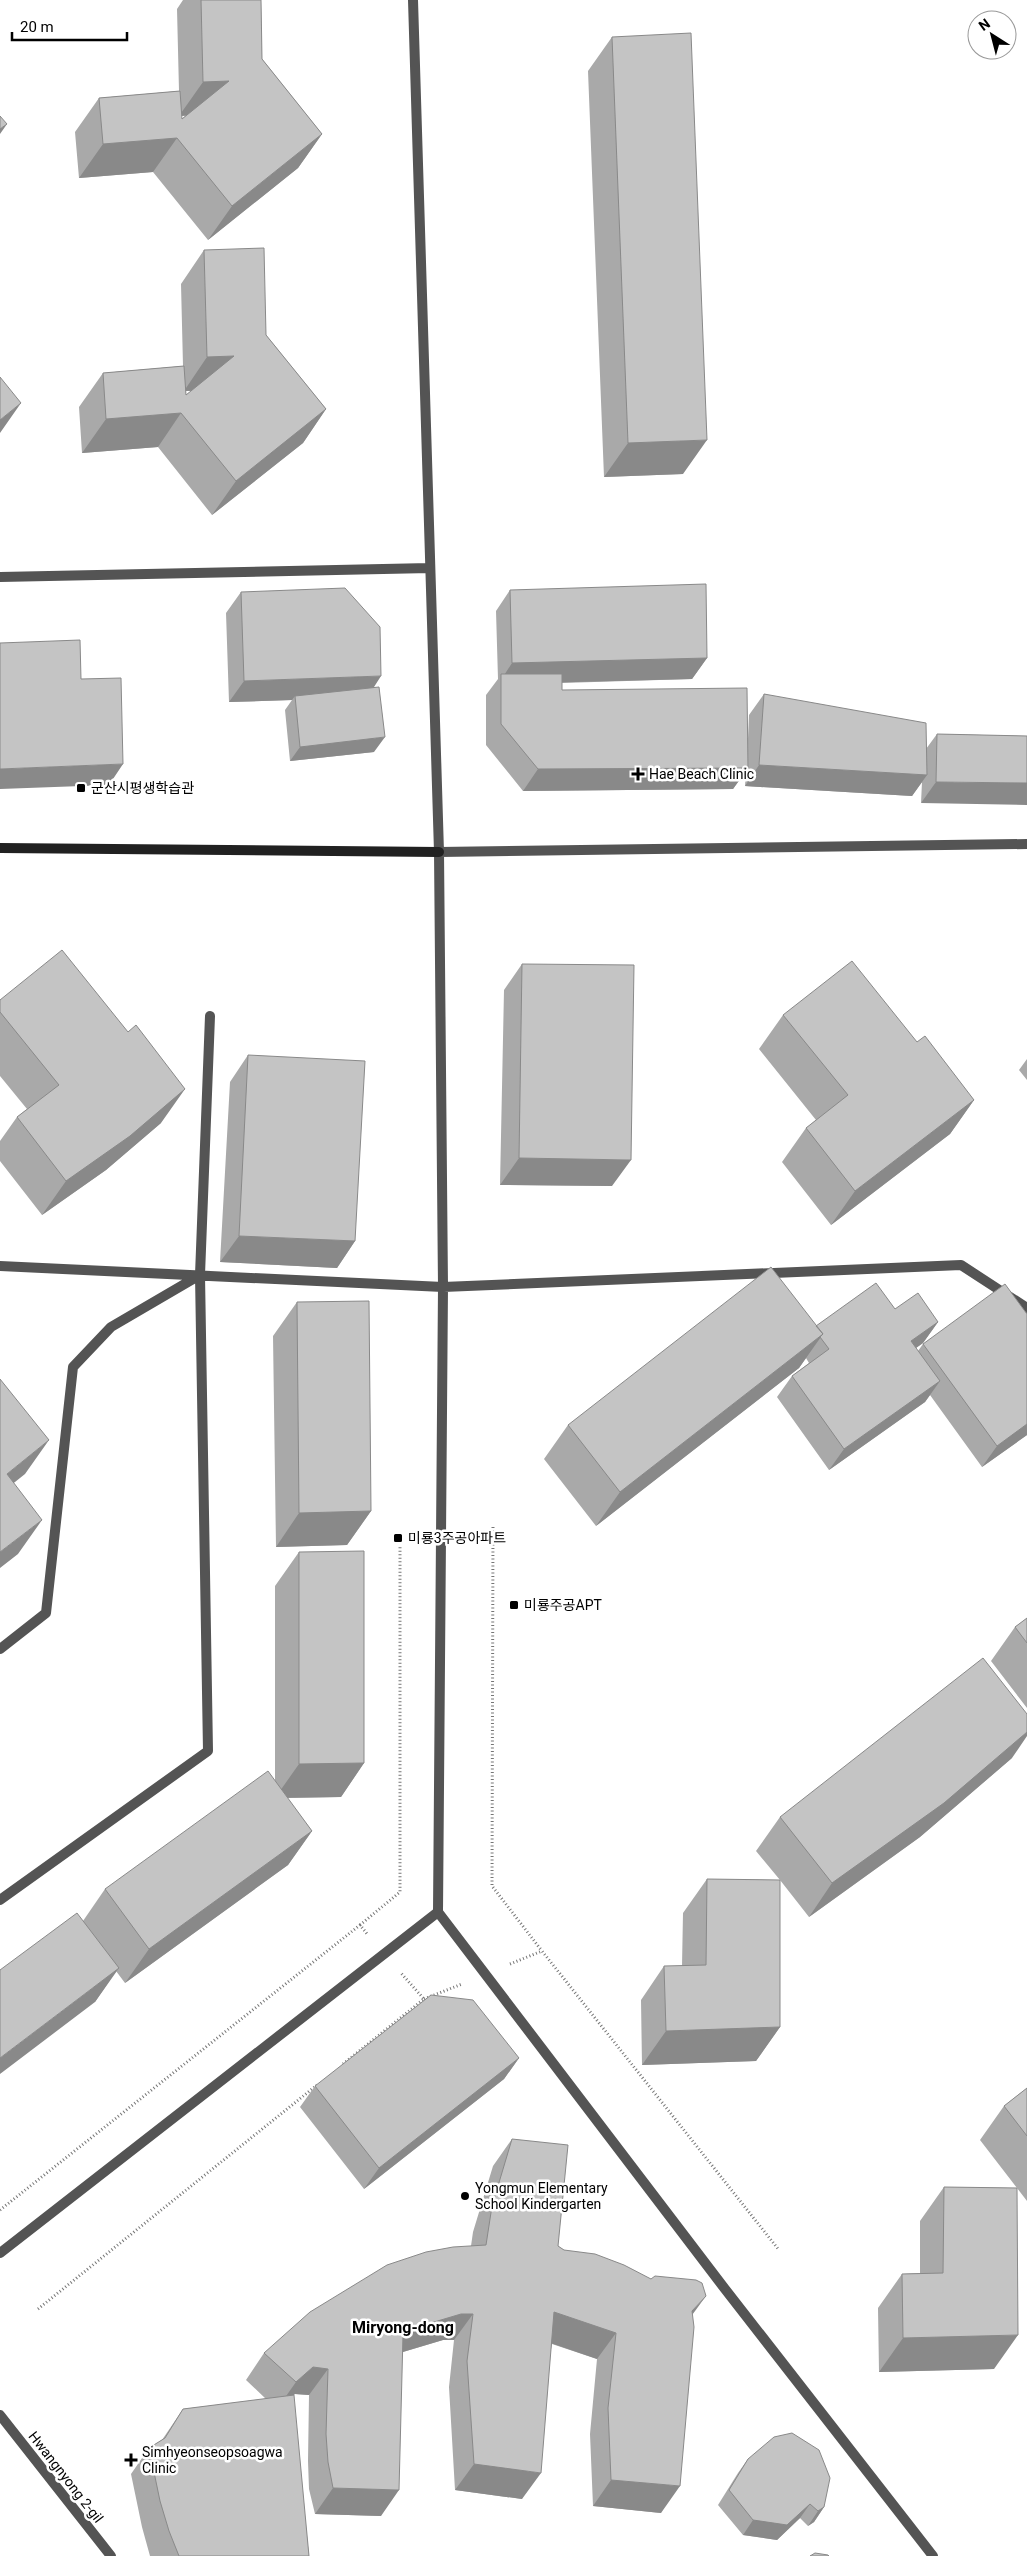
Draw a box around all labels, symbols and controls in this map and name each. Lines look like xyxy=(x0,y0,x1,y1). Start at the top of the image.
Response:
scale bar xyxy=(12,10,128,42)
north arrow xyxy=(967,10,1017,60)
text: N xyxy=(976,15,993,34)
text: 20 m xyxy=(20,18,54,36)
place label: Hae Beach Clinic xyxy=(649,766,754,782)
marker: Hae Beach Clinic xyxy=(631,767,645,781)
place label: 군산시평생학습관 xyxy=(91,780,194,796)
marker: 군산시평생학습관 xyxy=(75,782,87,794)
place label: 미룡3주공아파트 xyxy=(408,1530,506,1546)
marker: 미룡3주공아파트 xyxy=(392,1532,404,1544)
place label: 미룡주공APT xyxy=(524,1597,602,1613)
marker: 미룡주공APT xyxy=(508,1599,520,1611)
place label: Yongmun Elementary School Kindergarten xyxy=(475,2180,608,2212)
marker: Yongmun Elementary School Kindergarten xyxy=(459,2190,471,2202)
district label: Miryong-dong xyxy=(352,2318,454,2337)
street label: Hwangnyong 2-gil xyxy=(25,2428,107,2526)
place label: Simhyeonseopsoagwa Clinic xyxy=(142,2444,283,2476)
marker: Simhyeonseopsoagwa Clinic xyxy=(124,2453,138,2467)

